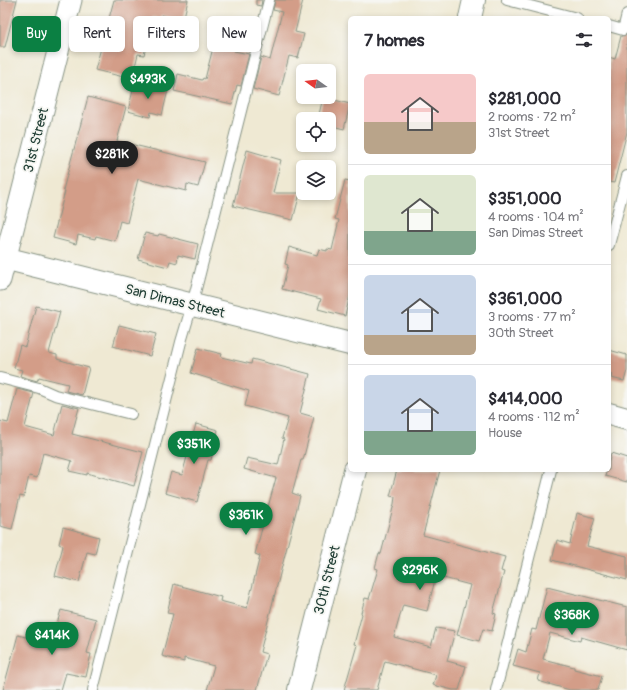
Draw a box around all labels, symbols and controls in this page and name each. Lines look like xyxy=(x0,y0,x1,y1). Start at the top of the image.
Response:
chip: Buy xyxy=(12,16,61,52)
chip: Rent xyxy=(69,16,125,52)
chip: Filters xyxy=(133,16,199,52)
chip: New xyxy=(207,16,261,52)
icon: filters xyxy=(573,29,595,51)
text: 7 homes xyxy=(364,30,424,51)
north arrow xyxy=(296,64,336,104)
map controls xyxy=(296,64,336,200)
pin: $493K xyxy=(120,66,176,100)
text: $493K xyxy=(130,71,166,87)
text: $281,000 xyxy=(488,88,561,109)
icon: home xyxy=(396,90,444,138)
street label: 31st Street xyxy=(20,105,52,174)
text: 2 rooms · 72 m² xyxy=(488,109,576,125)
button: locate xyxy=(296,112,336,152)
text: 31st Street xyxy=(488,125,549,141)
pin: $281K xyxy=(84,141,140,175)
text: $281K xyxy=(95,146,129,162)
button: layers xyxy=(296,160,336,200)
text: $351,000 xyxy=(488,188,562,209)
icon: home xyxy=(396,191,444,239)
text: 4 rooms · 104 m² xyxy=(488,209,584,225)
text: San Dimas Street xyxy=(488,225,583,241)
street label: San Dimas Street xyxy=(123,280,227,322)
text: $361,000 xyxy=(488,288,562,309)
icon: home xyxy=(396,291,444,339)
text: 3 rooms · 77 m² xyxy=(488,309,576,325)
text: 30th Street xyxy=(488,325,554,341)
text: $414,000 xyxy=(488,388,563,409)
icon: home xyxy=(396,391,444,439)
text: 4 rooms · 112 m² xyxy=(488,409,580,425)
text: House xyxy=(488,425,522,441)
pin: $351K xyxy=(166,431,222,465)
text: $351K xyxy=(177,436,211,452)
pin: $361K xyxy=(218,502,274,536)
text: $361K xyxy=(229,507,263,523)
street label: 30th Street xyxy=(310,543,344,616)
pin: $296K xyxy=(392,557,448,591)
text: $296K xyxy=(402,562,438,578)
pin: $368K xyxy=(544,602,600,636)
text: $368K xyxy=(554,607,590,623)
pin: $414K xyxy=(24,622,80,656)
text: $414K xyxy=(34,627,70,643)

